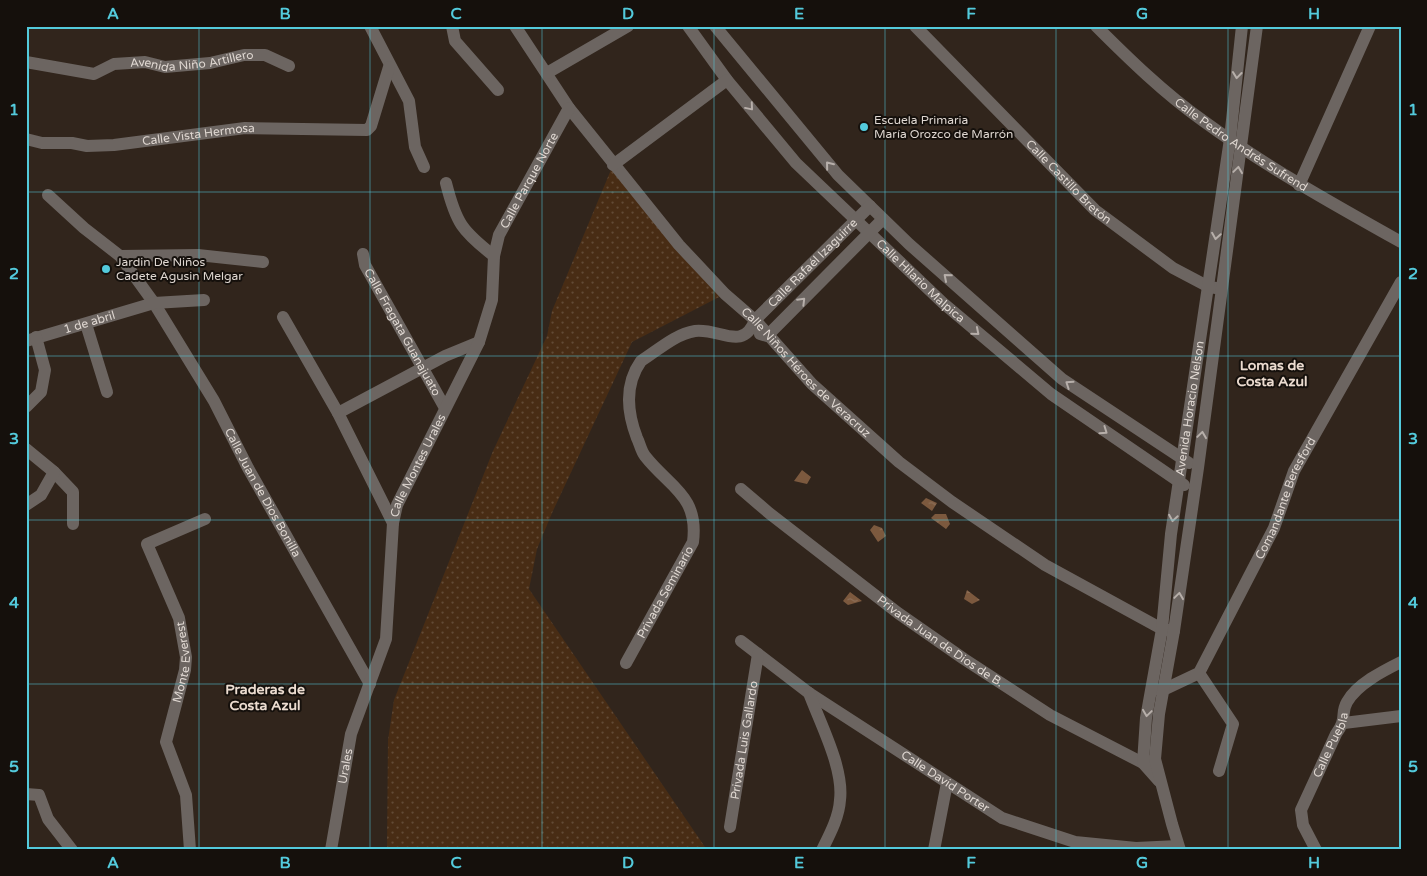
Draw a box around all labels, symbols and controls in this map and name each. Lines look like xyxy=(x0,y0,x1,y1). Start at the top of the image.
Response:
text: A xyxy=(107,4,119,24)
text: B xyxy=(279,4,291,24)
text: C xyxy=(450,4,462,24)
text: D xyxy=(622,4,634,24)
text: E xyxy=(794,4,804,24)
text: F xyxy=(966,4,976,24)
text: G xyxy=(1136,4,1148,24)
text: H xyxy=(1308,4,1320,24)
street label: Avenida Niño Artillero xyxy=(129,48,253,75)
one-way arrow xyxy=(1232,71,1243,79)
street label: Calle Pedro Andrés Sufrend xyxy=(1172,95,1310,194)
text: 1 xyxy=(9,100,19,120)
text: 1 xyxy=(1408,100,1418,120)
one-way arrow xyxy=(744,101,753,110)
place label: Escuela Primaria María Orozco de Marrón xyxy=(874,113,1013,141)
street label: Calle Vista Hermosa xyxy=(141,121,255,148)
marker: Escuela Primaria María Orozco de Marrón xyxy=(858,121,870,133)
street label: Calle Parque Norte xyxy=(497,130,561,231)
street label: Calle Castillo Bretón xyxy=(1023,137,1114,227)
one-way arrow xyxy=(827,162,835,171)
one-way arrow xyxy=(1232,165,1242,174)
street label: Calle Rafaél Izaguirre xyxy=(765,216,860,310)
one-way arrow xyxy=(1211,231,1221,240)
street label: Calle Hilario Malpica xyxy=(873,236,968,325)
place label: Jardin De Niños Cadete Agusin Melgar xyxy=(116,255,243,283)
marker: Jardin De Niños Cadete Agusin Melgar xyxy=(100,263,112,275)
text: 2 xyxy=(9,264,19,284)
text: 2 xyxy=(1408,264,1418,284)
street label: Calle Fragata Guanajuato xyxy=(361,266,444,398)
one-way arrow xyxy=(943,274,952,283)
one-way arrow xyxy=(796,298,805,307)
street label: Calle Niños Héroes de Veracruz xyxy=(739,304,874,440)
street label: 1 de abril xyxy=(62,308,117,336)
one-way arrow xyxy=(971,326,980,335)
street label: Avenida Horacio Nelson xyxy=(1173,340,1207,477)
district label: Lomas de Costa Azul xyxy=(1237,357,1307,390)
one-way arrow xyxy=(1066,381,1075,390)
street label: Calle Montes Urales xyxy=(388,412,449,518)
street label: Calle Juan de Dios Bonilla xyxy=(222,425,304,560)
one-way arrow xyxy=(1099,425,1108,434)
text: 3 xyxy=(9,429,19,449)
text: 3 xyxy=(1408,429,1418,449)
one-way arrow xyxy=(1196,431,1207,439)
street label: Comandante Beresford xyxy=(1252,435,1319,562)
one-way arrow xyxy=(1168,514,1179,522)
street label: Privada Seminario xyxy=(634,544,696,641)
one-way arrow xyxy=(1173,591,1184,599)
text: 4 xyxy=(9,593,19,613)
street label: Privada Juan de Dios de B. xyxy=(874,593,1006,690)
text: 4 xyxy=(1408,593,1418,613)
street label: Monte Everest xyxy=(170,620,193,704)
street label: Privada Luis Gallardo xyxy=(728,680,761,801)
district label: Praderas de Costa Azul xyxy=(225,681,305,714)
one-way arrow xyxy=(1142,709,1152,717)
street label: Calle Puebla xyxy=(1310,712,1351,780)
street label: Urales xyxy=(336,747,355,785)
street label: Calle David Porter xyxy=(899,748,992,815)
text: 5 xyxy=(9,757,19,777)
text: 5 xyxy=(1408,757,1418,777)
text: A xyxy=(107,853,119,873)
text: B xyxy=(279,853,291,873)
text: C xyxy=(450,853,462,873)
text: D xyxy=(622,853,634,873)
text: E xyxy=(794,853,804,873)
text: F xyxy=(966,853,976,873)
text: G xyxy=(1136,853,1148,873)
text: H xyxy=(1308,853,1320,873)

